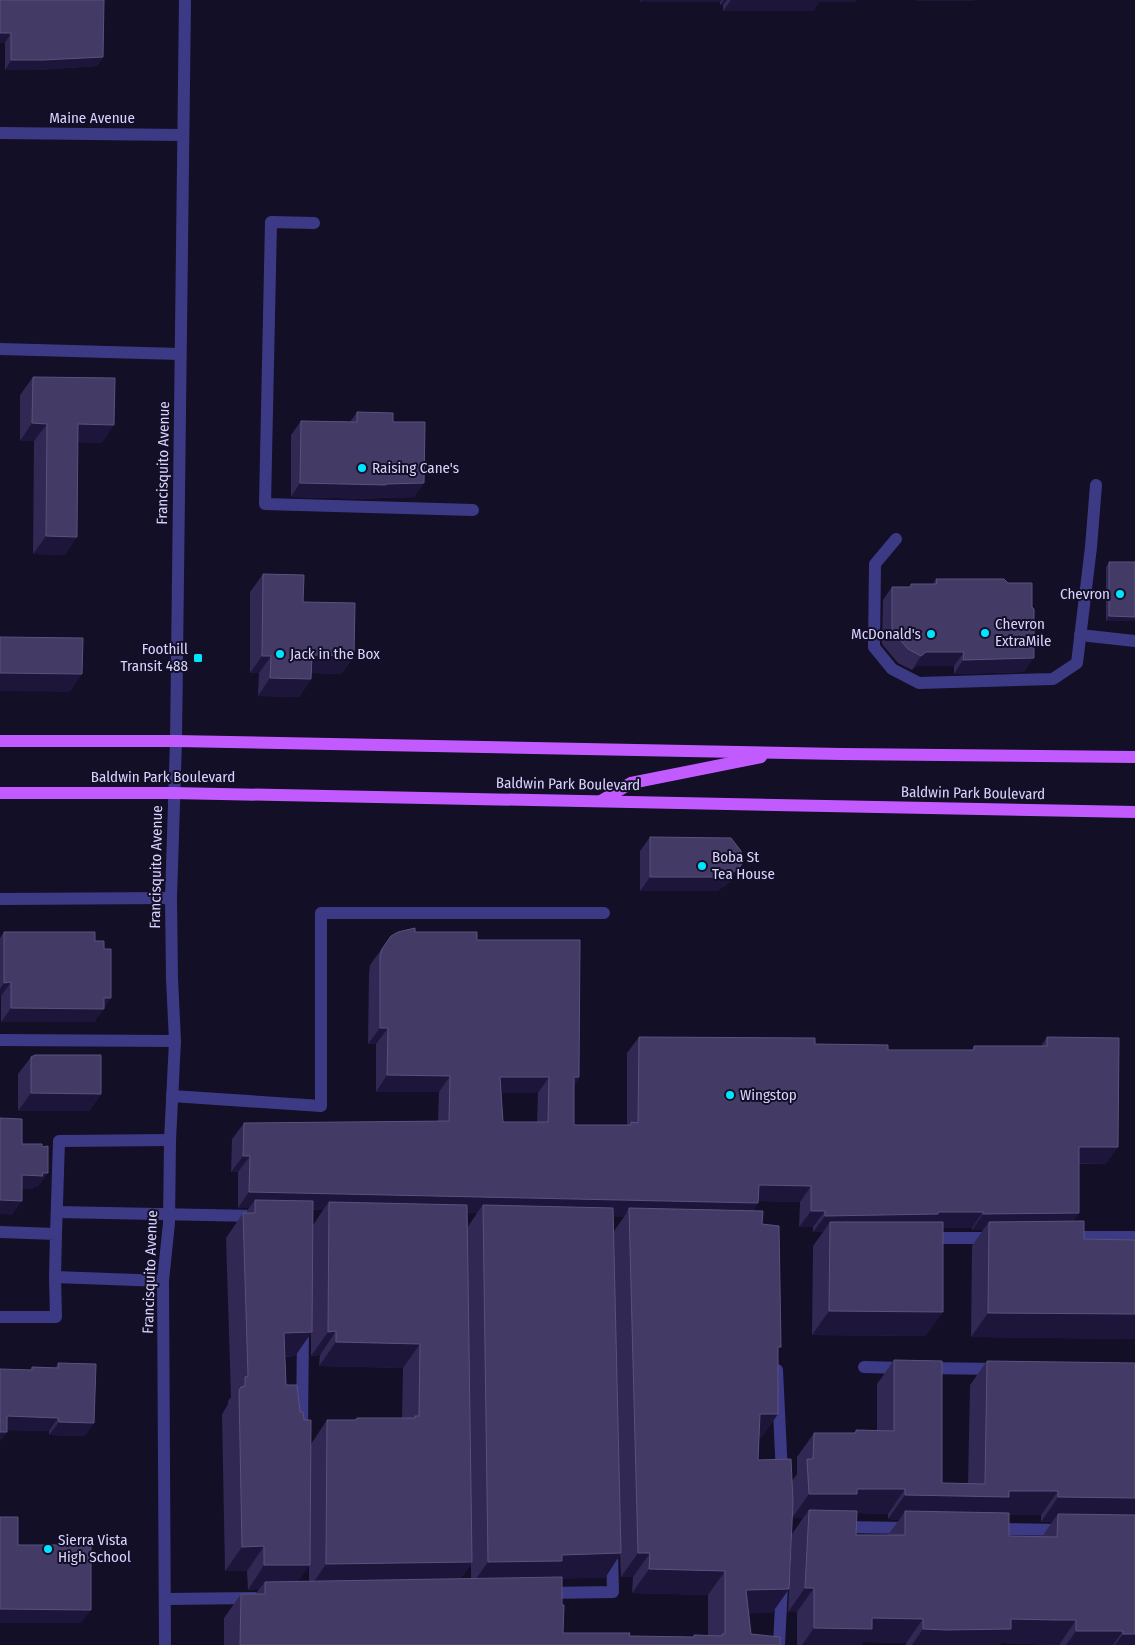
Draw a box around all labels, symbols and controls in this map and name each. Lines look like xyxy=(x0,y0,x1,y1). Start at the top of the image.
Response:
street label: Maine Avenue xyxy=(49,109,135,127)
street label: Francisquito Avenue xyxy=(153,401,173,525)
place label: Raising Cane's xyxy=(372,459,459,477)
marker: Raising Cane's xyxy=(356,462,368,474)
place label: Chevron xyxy=(1060,585,1110,603)
marker: Chevron xyxy=(1114,588,1126,600)
place label: Chevron ExtraMile xyxy=(995,615,1051,650)
place label: McDonald's xyxy=(851,625,921,643)
marker: Chevron ExtraMile xyxy=(979,627,991,639)
marker: McDonald's xyxy=(925,628,937,640)
place label: Foothill Transit 488 xyxy=(121,640,188,675)
place label: Jack in the Box xyxy=(290,645,380,663)
marker: Jack in the Box xyxy=(274,648,286,660)
marker: Foothill Transit 488 xyxy=(192,652,204,664)
street label: Baldwin Park Boulevard xyxy=(91,768,235,786)
street label: Baldwin Park Boulevard xyxy=(496,774,640,794)
street label: Baldwin Park Boulevard xyxy=(901,783,1045,803)
street label: Francisquito Avenue xyxy=(146,805,166,929)
place label: Boba St Tea House xyxy=(712,848,775,883)
marker: Boba St Tea House xyxy=(696,860,708,872)
place label: Wingstop xyxy=(740,1086,797,1104)
marker: Wingstop xyxy=(724,1089,736,1101)
street label: Francisquito Avenue xyxy=(139,1210,161,1334)
place label: Sierra Vista High School xyxy=(58,1531,131,1566)
marker: Sierra Vista High School xyxy=(42,1543,54,1555)

